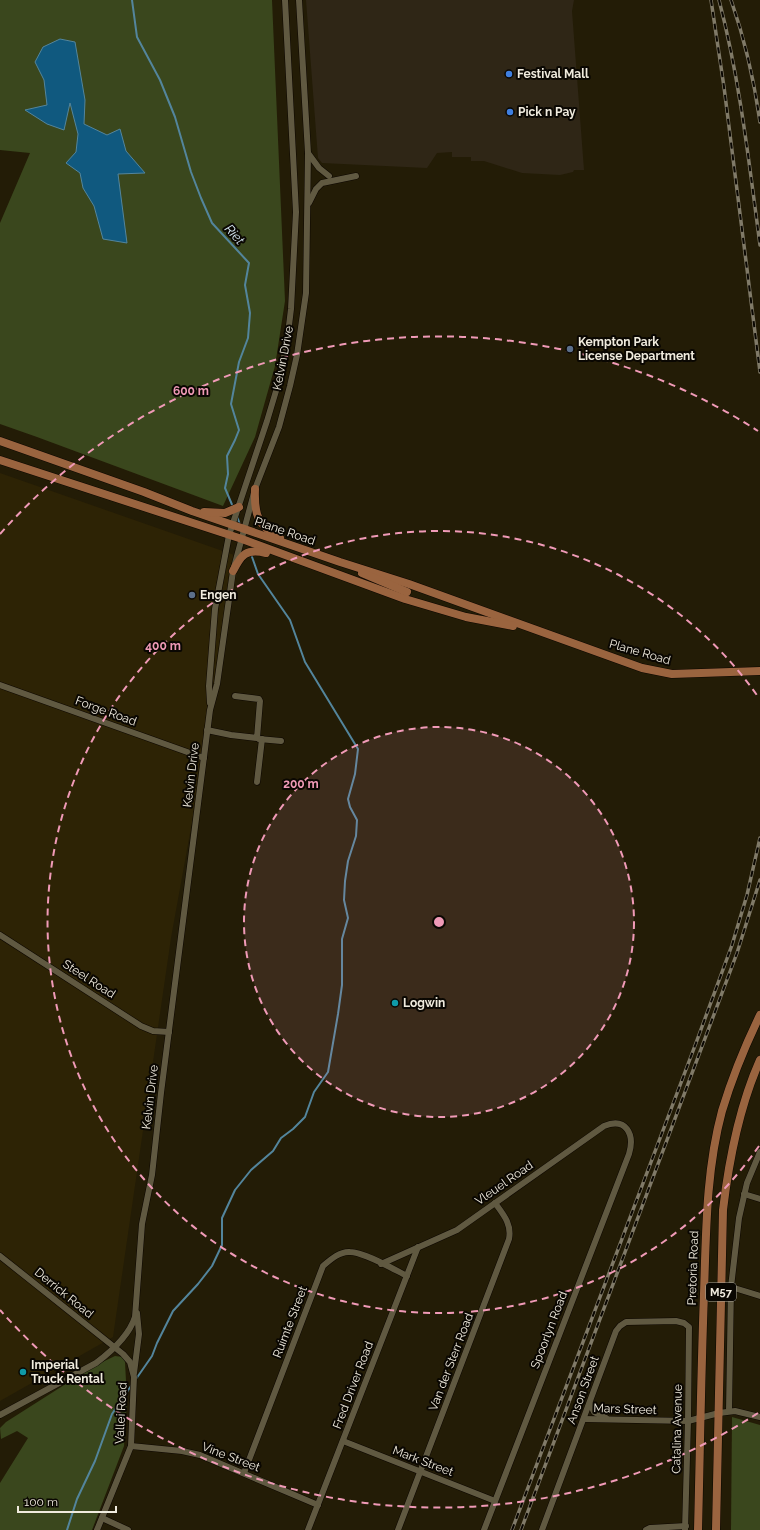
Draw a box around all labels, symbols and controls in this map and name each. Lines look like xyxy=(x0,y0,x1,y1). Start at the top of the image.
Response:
place label: Festival Mall xyxy=(517,67,589,81)
marker: Festival Mall xyxy=(504,69,514,79)
place label: Pick n Pay xyxy=(518,105,576,119)
marker: Pick n Pay xyxy=(505,107,515,117)
water label: Riet xyxy=(222,221,248,248)
street label: Kelvin Drive xyxy=(270,325,296,391)
place label: Kempton Park License Department xyxy=(578,335,695,363)
marker: Kempton Park License Department xyxy=(565,344,575,354)
text: 600 m xyxy=(173,384,209,398)
street label: Plane Road xyxy=(253,514,317,548)
place label: Engen xyxy=(200,588,236,602)
marker: Engen xyxy=(187,590,197,600)
street label: Plane Road xyxy=(608,637,672,667)
text: 400 m xyxy=(145,639,181,653)
street label: Forge Road xyxy=(73,693,139,729)
street label: Kelvin Drive xyxy=(180,742,202,808)
text: 200 m xyxy=(283,777,319,791)
centre of rings xyxy=(432,915,446,929)
street label: Steel Road xyxy=(60,957,118,1001)
place label: Logwin xyxy=(403,996,445,1010)
marker: Logwin xyxy=(390,998,400,1008)
street label: Kelvin Drive xyxy=(139,1064,161,1130)
street label: Vleuel Road xyxy=(472,1158,536,1208)
street label: Pretoria Road xyxy=(685,1230,701,1306)
street label: Derrick Road xyxy=(32,1265,96,1321)
road number: M57 xyxy=(706,1283,736,1301)
street label: Ruimte Street xyxy=(270,1284,310,1360)
street label: Spoorlyn Road xyxy=(528,1289,570,1371)
street label: Van der Sterr Road xyxy=(426,1311,476,1413)
street label: Fred Driver Road xyxy=(330,1339,376,1431)
street label: Anson Street xyxy=(564,1354,602,1426)
place label: Imperial Truck Rental xyxy=(31,1358,104,1386)
marker: Imperial Truck Rental xyxy=(18,1367,28,1377)
street label: Vallei Road xyxy=(112,1382,130,1444)
street label: Catalina Avenue xyxy=(669,1384,685,1474)
street label: Mars Street xyxy=(593,1401,657,1417)
street label: Vine Street xyxy=(200,1440,262,1474)
street label: Mark Street xyxy=(391,1443,455,1479)
scale bar xyxy=(18,1488,116,1514)
text: 100 m xyxy=(24,1495,58,1509)

